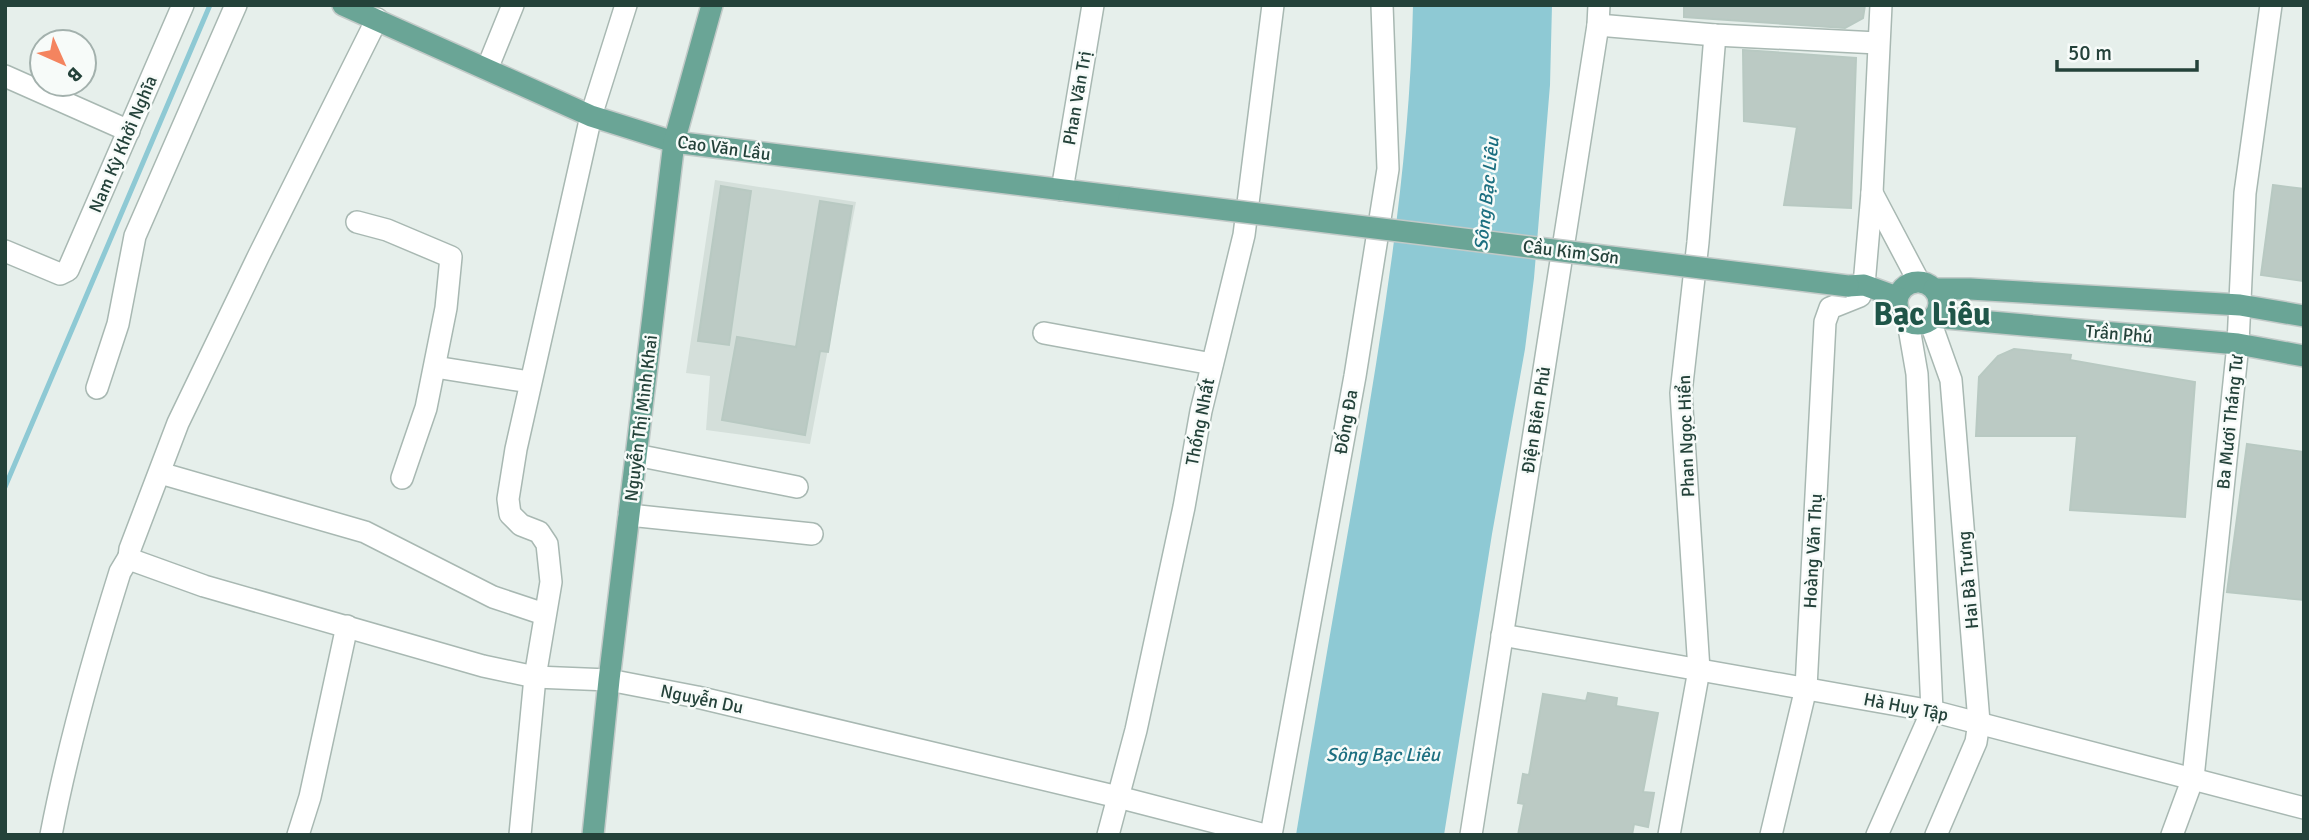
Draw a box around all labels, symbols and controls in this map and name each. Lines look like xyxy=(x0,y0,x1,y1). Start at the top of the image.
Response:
north arrow xyxy=(28,28,98,98)
scale bar xyxy=(2057,28,2197,72)
text: 50 m xyxy=(2068,40,2112,66)
street label: Phan Văn Trị xyxy=(1058,49,1096,147)
text: B xyxy=(61,62,87,87)
street label: Nam Kỳ Khởi Nghĩa xyxy=(84,72,162,216)
street label: Cao Văn Lầu xyxy=(676,131,772,165)
water label: Sông Bạc Liêu xyxy=(1469,135,1505,252)
street label: Cầu Kim Sơn xyxy=(1522,235,1620,269)
district label: Bạc Liêu xyxy=(1873,295,1991,334)
street label: Trần Phú xyxy=(2085,320,2153,348)
street label: Nguyễn Thị Minh Khai xyxy=(620,333,662,503)
street label: Ba Mươi Tháng Tư xyxy=(2212,353,2248,490)
street label: Điện Biên Phủ xyxy=(1517,365,1555,475)
street label: Phan Ngọc Hiển xyxy=(1673,374,1699,498)
street label: Thống Nhất xyxy=(1181,376,1219,468)
street label: Đống Đa xyxy=(1329,388,1363,456)
street label: Hoàng Văn Thụ xyxy=(1799,493,1827,609)
street label: Hai Bà Trưng xyxy=(1953,530,1983,630)
street label: Nguyễn Du xyxy=(659,679,745,719)
street label: Hà Huy Tập xyxy=(1862,688,1950,726)
water label: Sông Bạc Liêu xyxy=(1326,743,1442,767)

